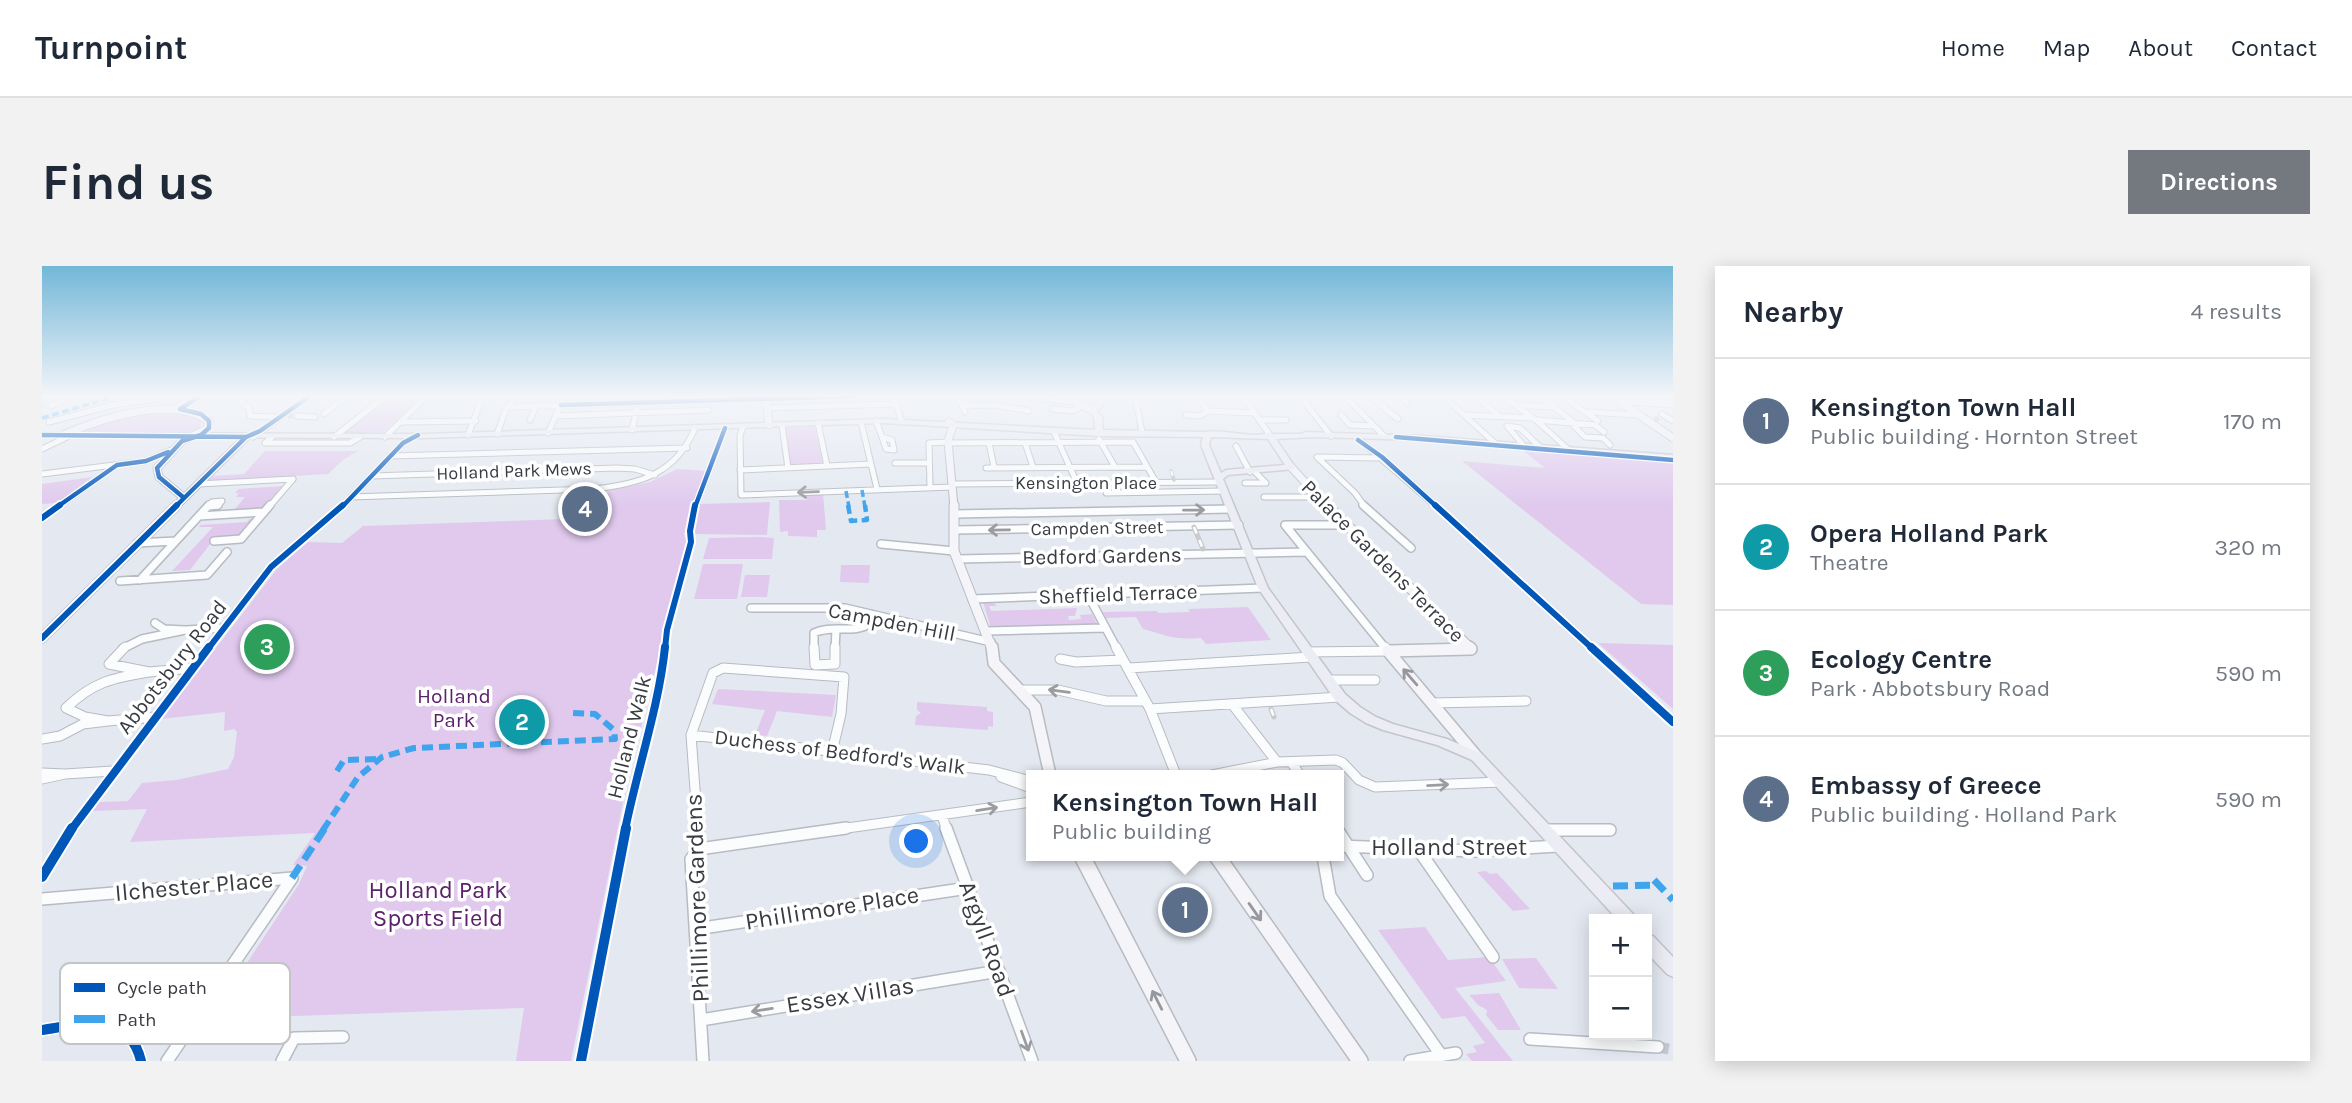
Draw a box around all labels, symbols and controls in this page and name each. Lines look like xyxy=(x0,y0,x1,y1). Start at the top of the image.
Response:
text: Turnpoint xyxy=(35,29,187,67)
text: Home xyxy=(1941,34,2005,62)
text: Map xyxy=(2043,34,2090,62)
text: About xyxy=(2128,34,2193,62)
text: Contact xyxy=(2231,34,2317,62)
button: Directions xyxy=(2128,150,2310,214)
text: Find us xyxy=(42,154,214,211)
text: Nearby xyxy=(1743,294,1843,330)
text: 4 results xyxy=(2190,298,2282,325)
text: Kensington Town Hall xyxy=(1810,392,2076,423)
text: 1 xyxy=(1762,408,1770,435)
text: 170 m xyxy=(2223,408,2282,435)
text: Public building · Hornton Street xyxy=(1810,423,2138,450)
street label: Holland Park Mews xyxy=(436,457,592,485)
street label: Kensington Place xyxy=(1015,472,1157,494)
street label: Palace Gardens Terrace xyxy=(1297,475,1469,647)
pin: 4 xyxy=(562,483,608,535)
one-way arrow xyxy=(797,486,820,499)
one-way arrow xyxy=(1183,503,1206,516)
street label: Campden Street xyxy=(1030,516,1164,540)
text: Opera Holland Park xyxy=(1810,518,2048,549)
one-way arrow xyxy=(988,524,1011,537)
text: 2 xyxy=(1759,534,1773,561)
text: 320 m xyxy=(2214,534,2282,561)
street label: Bedford Gardens xyxy=(1022,543,1182,569)
text: Theatre xyxy=(1810,549,1889,576)
street label: Sheffield Terrace xyxy=(1038,579,1198,609)
street label: Abbotsbury Road xyxy=(112,595,232,739)
street label: Campden Hill xyxy=(826,598,958,646)
pin: 3 xyxy=(244,621,290,673)
text: Ecology Centre xyxy=(1810,644,1992,675)
text: 3 xyxy=(1759,660,1773,687)
text: 590 m xyxy=(2215,660,2282,687)
one-way arrow xyxy=(1402,668,1418,686)
street label: Holland Walk xyxy=(602,673,656,801)
text: Park · Abbotsbury Road xyxy=(1810,675,2050,702)
park label: Holland Park xyxy=(417,684,491,732)
one-way arrow xyxy=(1048,684,1071,697)
pin: 2 xyxy=(499,696,545,748)
street label: Duchess of Bedford's Walk xyxy=(713,725,967,779)
popup xyxy=(1026,770,1344,861)
text: Embassy of Greece xyxy=(1810,770,2042,801)
one-way arrow xyxy=(1426,778,1449,791)
text: 4 xyxy=(1759,786,1773,813)
text: 590 m xyxy=(2215,786,2282,813)
text: Kensington Town Hall xyxy=(1052,787,1318,818)
street label: Phillimore Gardens xyxy=(679,793,715,1003)
text: Public building · Holland Park xyxy=(1810,801,2117,828)
one-way arrow xyxy=(975,802,998,815)
text: Public building xyxy=(1052,818,1211,845)
your location xyxy=(899,824,933,858)
street label: Holland Street xyxy=(1371,833,1527,861)
street label: Ilchester Place xyxy=(114,865,274,907)
park label: Holland Park Sports Field xyxy=(369,876,507,932)
street label: Argyll Road xyxy=(953,877,1021,1001)
street label: Phillimore Place xyxy=(743,880,921,936)
pin: 1 xyxy=(1162,884,1208,936)
one-way arrow xyxy=(1248,902,1262,921)
map controls xyxy=(1589,914,1652,1040)
button: + xyxy=(1589,914,1652,977)
legend xyxy=(60,963,290,1044)
street label: Essex Villas xyxy=(784,971,916,1019)
text: Cycle path xyxy=(117,977,207,999)
button: − xyxy=(1589,977,1652,1040)
one-way arrow xyxy=(1150,990,1163,1011)
one-way arrow xyxy=(751,1004,774,1017)
text: Path xyxy=(117,1009,157,1031)
one-way arrow xyxy=(1020,1030,1032,1052)

